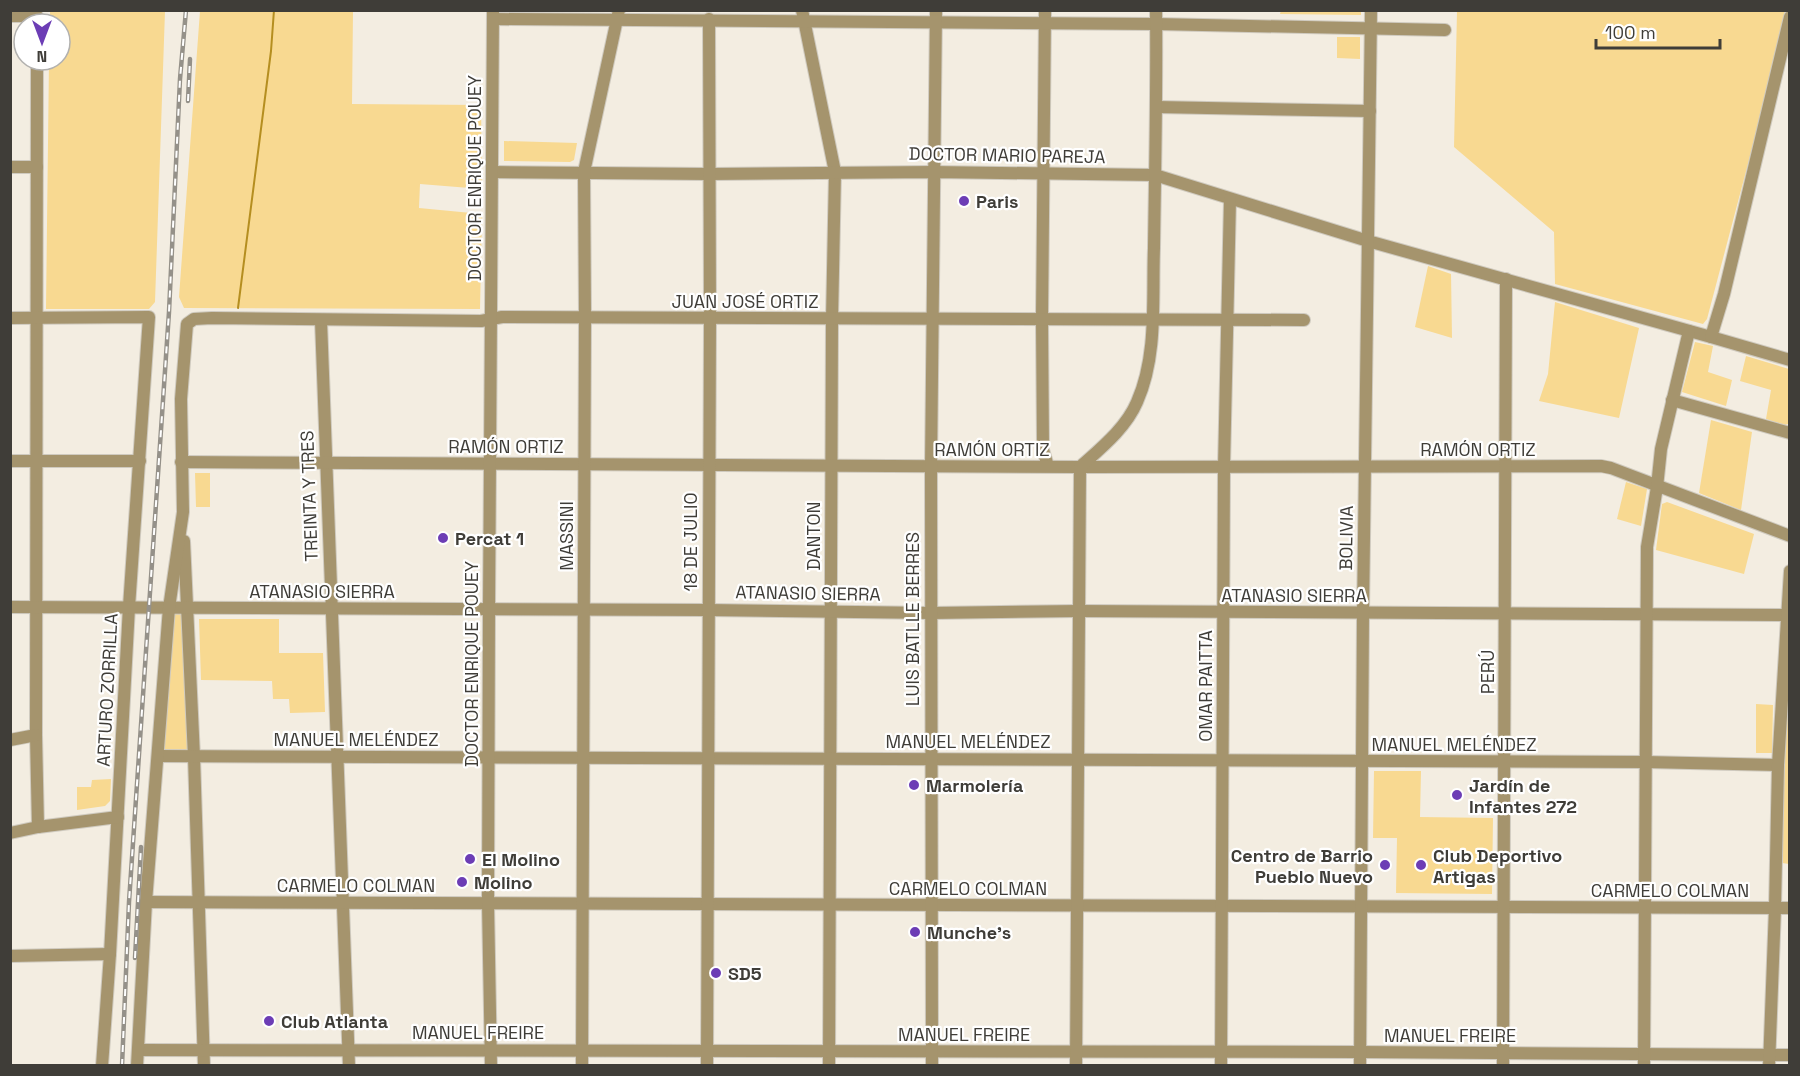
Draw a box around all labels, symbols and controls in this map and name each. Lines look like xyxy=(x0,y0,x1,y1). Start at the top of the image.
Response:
north arrow xyxy=(12,12,72,72)
scale bar xyxy=(1596,12,1720,50)
text: 100 m xyxy=(1605,21,1656,44)
text: N xyxy=(37,46,47,67)
street label: DOCTOR ENRIQUE POUEY xyxy=(463,75,486,281)
street label: DOCTOR MARIO PAREJA xyxy=(908,142,1106,168)
place label: Paris xyxy=(976,190,1018,213)
marker: Paris xyxy=(957,194,971,208)
street label: JUAN JOSÉ ORTIZ xyxy=(671,290,819,313)
street label: TREINTA Y TRES xyxy=(295,430,323,562)
street label: RAMÓN ORTIZ xyxy=(448,435,564,458)
street label: RAMÓN ORTIZ xyxy=(934,438,1050,461)
street label: RAMÓN ORTIZ xyxy=(1420,438,1536,461)
street label: 18 DE JULIO xyxy=(679,493,702,592)
street label: MASSINI xyxy=(555,501,578,571)
street label: DANTON xyxy=(802,501,825,571)
street label: BOLIVIA xyxy=(1334,505,1358,571)
place label: Percat 1 xyxy=(455,527,524,550)
marker: Percat 1 xyxy=(436,531,450,545)
street label: LUIS BATLLE BERRES xyxy=(901,532,924,706)
street label: DOCTOR ENRIQUE POUEY xyxy=(460,561,483,767)
street label: ATANASIO SIERRA xyxy=(249,580,395,603)
street label: ATANASIO SIERRA xyxy=(735,580,881,606)
street label: ATANASIO SIERRA xyxy=(1221,584,1367,607)
street label: ARTURO ZORRILLA xyxy=(92,613,122,767)
street label: OMAR PAITTA xyxy=(1194,630,1217,742)
street label: PERÚ xyxy=(1476,650,1499,694)
street label: MANUEL MELÉNDEZ xyxy=(273,728,439,751)
street label: MANUEL MELÉNDEZ xyxy=(885,730,1051,753)
street label: MANUEL MELÉNDEZ xyxy=(1371,733,1537,756)
place label: Marmolería xyxy=(926,774,1024,797)
place label: Jardín de Infantes 272 xyxy=(1469,774,1577,818)
marker: Marmolería xyxy=(907,778,921,792)
marker: Jardín de Infantes 272 xyxy=(1450,788,1464,802)
place label: Centro de Barrio Pueblo Nuevo xyxy=(1231,844,1373,888)
place label: Club Deportivo Artigas xyxy=(1433,844,1562,888)
place label: El Molino xyxy=(482,848,560,871)
marker: El Molino xyxy=(463,852,477,866)
marker: Centro de Barrio Pueblo Nuevo xyxy=(1378,858,1392,872)
marker: Club Deportivo Artigas xyxy=(1414,858,1428,872)
place label: Molino xyxy=(474,871,533,894)
street label: CARMELO COLMAN xyxy=(277,874,435,897)
marker: Molino xyxy=(455,875,469,889)
street label: CARMELO COLMAN xyxy=(889,877,1047,900)
street label: CARMELO COLMAN xyxy=(1591,879,1749,902)
place label: Munche's xyxy=(927,921,1011,944)
marker: Munche's xyxy=(908,925,922,939)
place label: SD5 xyxy=(728,962,762,985)
marker: SD5 xyxy=(709,966,723,980)
place label: Club Atlanta xyxy=(281,1010,389,1033)
marker: Club Atlanta xyxy=(262,1014,276,1028)
street label: MANUEL FREIRE xyxy=(412,1021,544,1044)
street label: MANUEL FREIRE xyxy=(898,1023,1030,1046)
street label: MANUEL FREIRE xyxy=(1384,1024,1516,1047)

